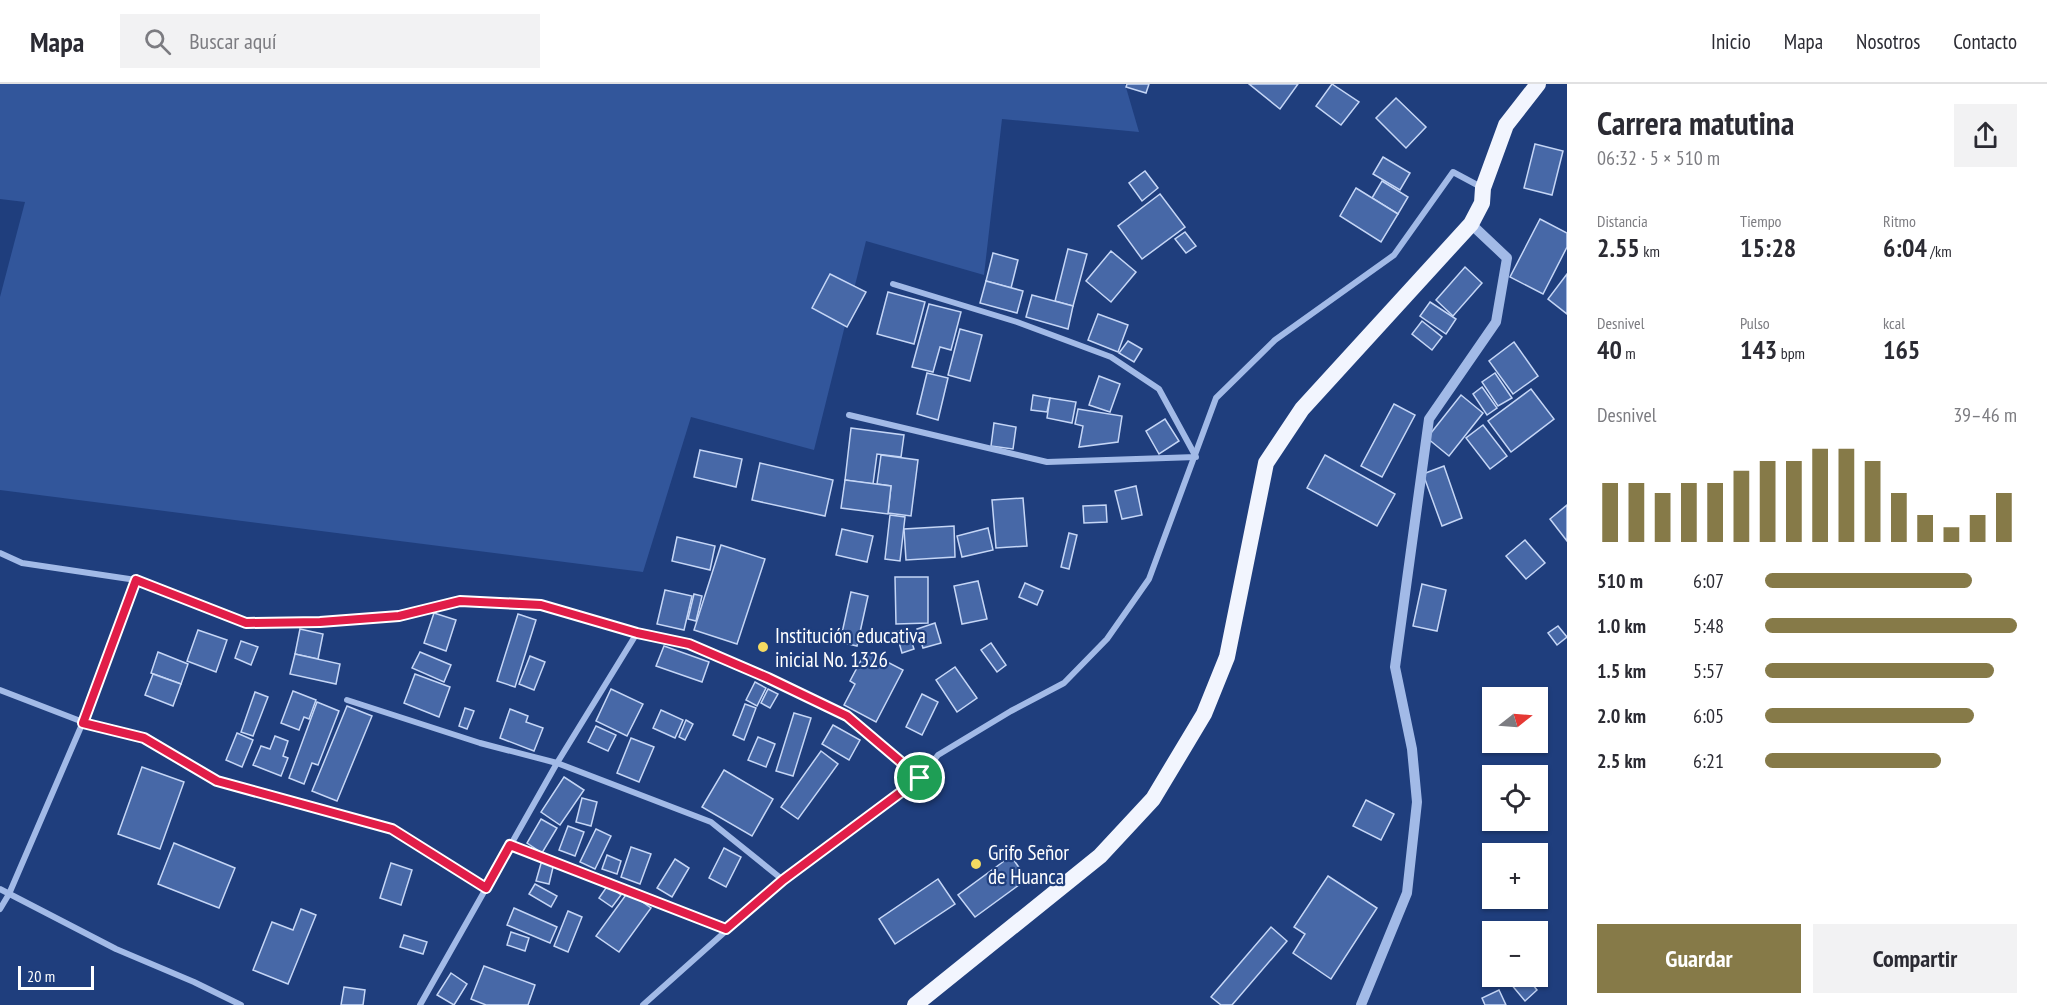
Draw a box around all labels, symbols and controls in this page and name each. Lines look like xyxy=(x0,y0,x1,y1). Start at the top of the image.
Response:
search box xyxy=(120,14,540,68)
text: Mapa xyxy=(30,23,84,60)
icon: search xyxy=(141,25,174,58)
text: Buscar aquí xyxy=(189,27,277,55)
text: Inicio xyxy=(1711,28,1751,55)
text: Mapa xyxy=(1784,28,1823,55)
text: Nosotros xyxy=(1856,28,1920,55)
text: Contacto xyxy=(1953,28,2017,55)
text: Carrera matutina xyxy=(1597,101,1794,144)
button: share xyxy=(1954,104,2017,167)
text: 06:32 · 5 × 510 m xyxy=(1597,145,1720,171)
text: Distancia xyxy=(1597,211,1648,231)
text: Tiempo xyxy=(1740,211,1782,231)
text: Ritmo xyxy=(1883,211,1916,231)
text: 2.55 xyxy=(1597,231,1640,264)
text: 15:28 xyxy=(1740,231,1796,264)
text: 6:04 xyxy=(1883,231,1927,264)
text: km xyxy=(1640,241,1660,261)
text: /km xyxy=(1927,241,1952,261)
text: Desnivel xyxy=(1597,313,1644,333)
text: Pulso xyxy=(1740,313,1770,333)
text: kcal xyxy=(1883,313,1905,333)
text: 40 xyxy=(1597,333,1622,366)
text: 143 xyxy=(1740,333,1777,366)
text: 165 xyxy=(1883,333,1920,366)
text: m xyxy=(1622,343,1636,363)
text: bpm xyxy=(1777,343,1805,363)
text: Desnivel xyxy=(1597,402,1656,428)
text: 39–46 m xyxy=(1953,402,2017,428)
text: 510 m xyxy=(1597,568,1643,594)
text: 6:07 xyxy=(1693,568,1724,594)
text: 1.0 km xyxy=(1597,613,1646,639)
text: 5:48 xyxy=(1693,613,1724,639)
place label: Institución educativa inicial No. 1326 xyxy=(775,622,926,673)
marker: Institución educativa inicial No. 1326 xyxy=(756,640,770,654)
text: 1.5 km xyxy=(1597,658,1646,684)
text: 5:57 xyxy=(1693,658,1724,684)
north arrow xyxy=(1482,687,1548,753)
map controls xyxy=(1482,687,1548,987)
text: 2.0 km xyxy=(1597,703,1646,729)
text: 6:05 xyxy=(1693,703,1724,729)
text: 2.5 km xyxy=(1597,748,1646,774)
text: 6:21 xyxy=(1693,748,1724,774)
pin xyxy=(894,752,945,803)
icon: arrive xyxy=(903,761,936,794)
button: locate xyxy=(1482,765,1548,831)
place label: Grifo Señor de Huanca xyxy=(988,839,1069,890)
button: + xyxy=(1482,843,1548,909)
marker: Grifo Señor de Huanca xyxy=(969,857,983,871)
button: − xyxy=(1482,921,1548,987)
button: Guardar xyxy=(1597,924,1801,993)
button: Compartir xyxy=(1813,924,2017,993)
scale bar xyxy=(18,963,94,990)
text: 20 m xyxy=(27,966,55,986)

